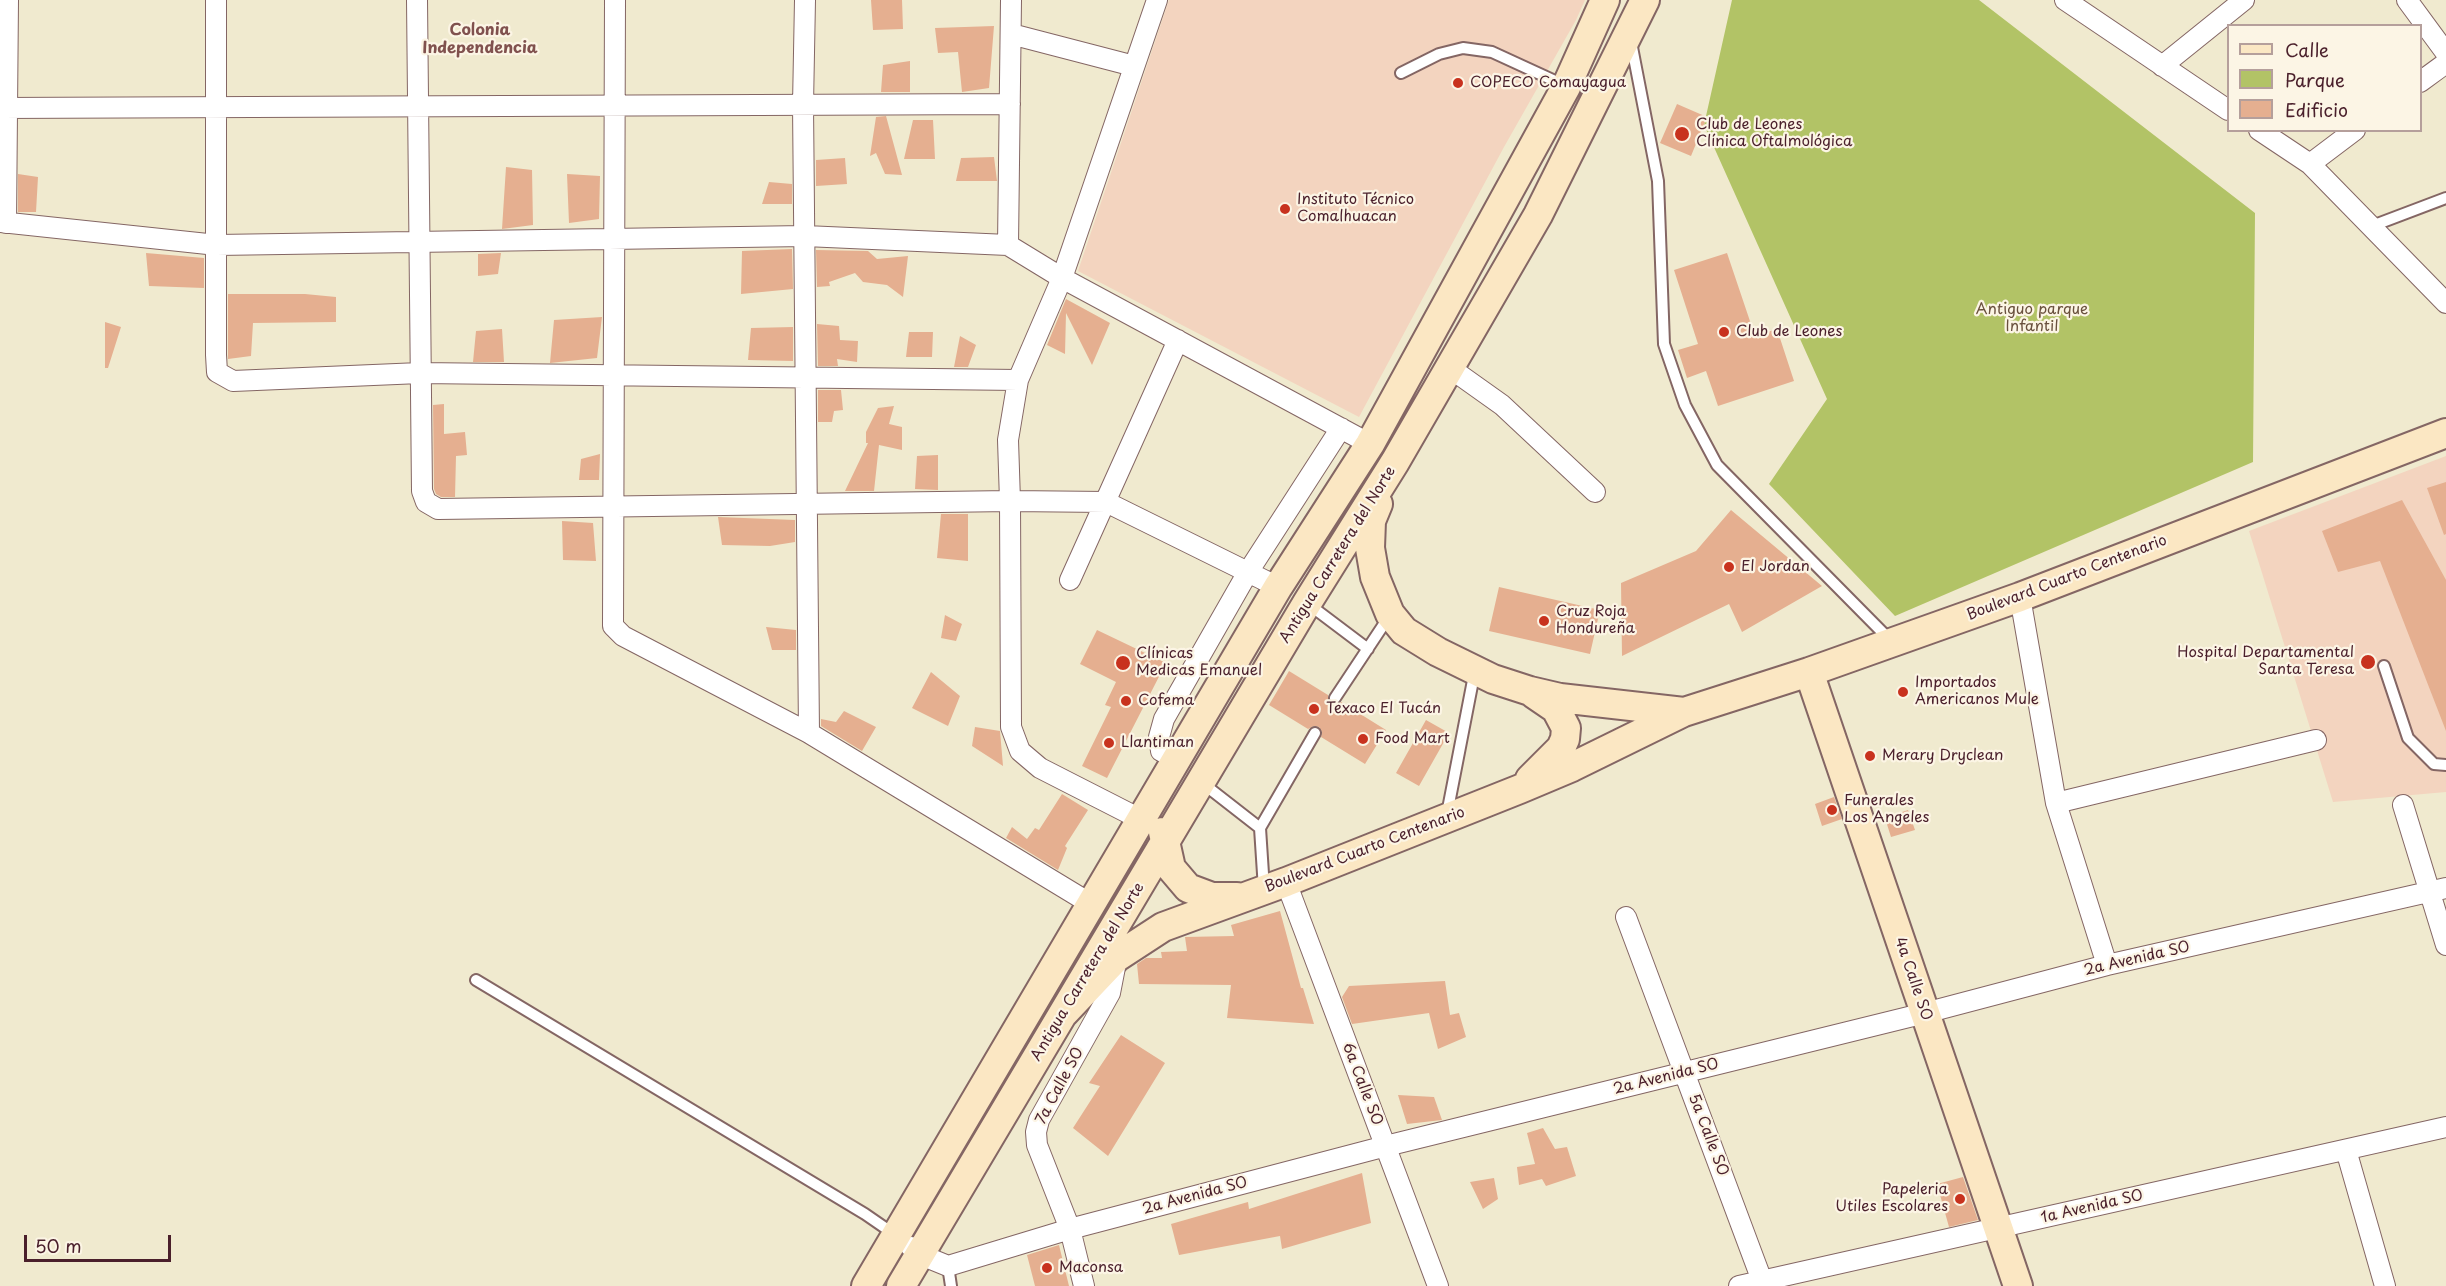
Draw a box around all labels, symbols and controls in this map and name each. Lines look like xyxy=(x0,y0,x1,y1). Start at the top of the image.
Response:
district label: Colonia Independencia xyxy=(422,21,538,59)
legend xyxy=(2227,24,2422,132)
text: Calle xyxy=(2285,36,2329,63)
text: Parque xyxy=(2285,66,2345,93)
place label: COPECO Comayagua xyxy=(1470,74,1626,92)
marker: COPECO Comayagua xyxy=(1451,76,1465,90)
text: Edificio xyxy=(2285,96,2348,123)
place label: Club de Leones Clínica Oftalmológica xyxy=(1696,116,1852,151)
marker: Club de Leones Clínica Oftalmológica xyxy=(1673,125,1691,143)
place label: Instituto Técnico Comalhuacan xyxy=(1297,191,1414,226)
marker: Instituto Técnico Comalhuacan xyxy=(1278,202,1292,216)
park label: Antiguo parque Infantil xyxy=(1976,301,2088,336)
place label: Club de Leones xyxy=(1736,323,1842,341)
marker: Club de Leones xyxy=(1717,325,1731,339)
street label: Antigua Carretera del Norte xyxy=(1276,463,1400,647)
street label: Boulevard Cuarto Centenario xyxy=(1964,531,2170,625)
place label: El Jordan xyxy=(1741,558,1810,576)
marker: El Jordan xyxy=(1722,560,1736,574)
place label: Cruz Roja Hondureña xyxy=(1556,603,1635,638)
marker: Cruz Roja Hondureña xyxy=(1537,614,1551,628)
place label: Hospital Departamental Santa Teresa xyxy=(2177,644,2354,679)
place label: Clínicas Medicas Emanuel xyxy=(1136,645,1262,680)
marker: Hospital Departamental Santa Teresa xyxy=(2359,653,2377,671)
marker: Clínicas Medicas Emanuel xyxy=(1114,654,1132,672)
place label: Importados Americanos Mule xyxy=(1915,674,2039,709)
marker: Importados Americanos Mule xyxy=(1896,685,1910,699)
place label: Cofema xyxy=(1138,692,1194,710)
marker: Cofema xyxy=(1119,694,1133,708)
place label: Texaco El Tucán xyxy=(1326,700,1441,718)
marker: Texaco El Tucán xyxy=(1307,702,1321,716)
place label: Food Mart xyxy=(1375,730,1450,748)
marker: Food Mart xyxy=(1356,732,1370,746)
place label: Llantiman xyxy=(1121,734,1194,752)
marker: Llantiman xyxy=(1102,736,1116,750)
place label: Merary Dryclean xyxy=(1882,747,2003,765)
marker: Merary Dryclean xyxy=(1863,749,1877,763)
place label: Funerales Los Angeles xyxy=(1844,792,1929,827)
street label: Boulevard Cuarto Centenario xyxy=(1262,803,1468,897)
marker: Funerales Los Angeles xyxy=(1825,803,1839,817)
street label: Antigua Carretera del Norte xyxy=(1028,880,1148,1064)
street label: 4a Calle SO xyxy=(1890,935,1936,1023)
street label: 2a Avenida SO xyxy=(2082,938,2192,980)
street label: 6a Calle SO xyxy=(1338,1040,1386,1128)
street label: 7a Calle SO xyxy=(1032,1044,1088,1128)
street label: 2a Avenida SO xyxy=(1611,1055,1721,1099)
street label: 5a Calle SO xyxy=(1684,1092,1732,1178)
street label: 2a Avenida SO xyxy=(1141,1173,1249,1219)
place label: Papeleria Utiles Escolares xyxy=(1835,1181,1948,1216)
street label: 1a Avenida SO xyxy=(2039,1186,2145,1228)
marker: Papeleria Utiles Escolares xyxy=(1953,1192,1967,1206)
scale bar xyxy=(27,1223,174,1261)
text: 50 m xyxy=(35,1232,82,1259)
place label: Maconsa xyxy=(1059,1259,1123,1277)
marker: Maconsa xyxy=(1040,1261,1054,1275)

